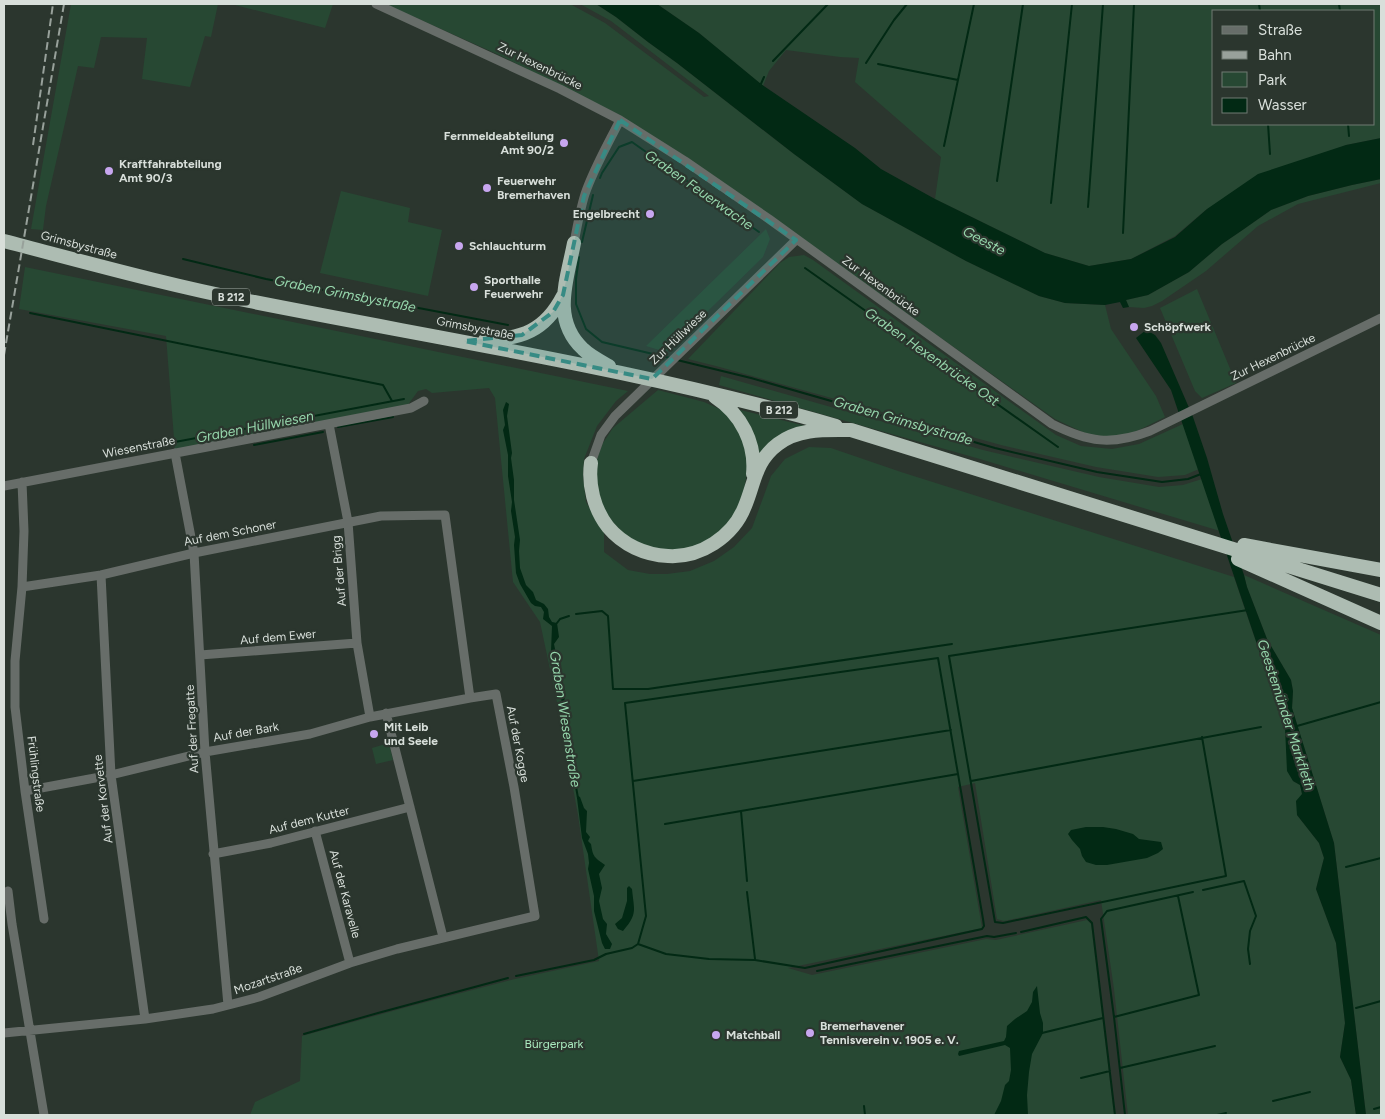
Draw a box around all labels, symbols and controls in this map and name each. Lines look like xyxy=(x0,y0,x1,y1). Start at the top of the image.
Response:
legend xyxy=(1212,10,1375,125)
text: Straße xyxy=(1258,21,1302,39)
street label: Zur Hexenbrücke xyxy=(495,39,585,93)
text: Bahn xyxy=(1258,46,1292,64)
text: Park xyxy=(1258,71,1287,89)
text: Wasser xyxy=(1258,96,1307,114)
place label: Fernmeldeabteilung Amt 90/2 xyxy=(444,129,554,157)
marker: Fernmeldeabteilung Amt 90/2 xyxy=(558,137,570,149)
water label: Graben Feuerwache xyxy=(642,146,757,234)
place label: Kraftfahrabteilung Amt 90/3 xyxy=(119,157,222,185)
marker: Kraftfahrabteilung Amt 90/3 xyxy=(103,165,115,177)
place label: Feuerwehr Bremerhaven xyxy=(497,174,570,202)
marker: Feuerwehr Bremerhaven xyxy=(481,182,493,194)
place label: Engelbrecht xyxy=(573,207,640,221)
marker: Engelbrecht xyxy=(644,208,656,220)
water label: Geeste xyxy=(960,223,1008,259)
street label: Grimsbystraße xyxy=(39,228,119,262)
place label: Schlauchturm xyxy=(469,239,546,253)
marker: Schlauchturm xyxy=(453,240,465,252)
street label: Zur Hexenbrücke xyxy=(840,253,923,319)
water label: Graben Grimsbystraße xyxy=(273,272,418,316)
place label: Sporthalle Feuerwehr xyxy=(484,273,544,301)
marker: Sporthalle Feuerwehr xyxy=(468,281,480,293)
road number: B 212 xyxy=(212,288,250,306)
water label: Graben Hexenbrücke Ost xyxy=(862,304,1003,410)
street label: Zur Hüllwiese xyxy=(647,306,710,367)
street label: Grimsbystraße xyxy=(435,314,515,342)
place label: Schöpfwerk xyxy=(1144,320,1212,334)
marker: Schöpfwerk xyxy=(1128,321,1140,333)
street label: Zur Hexenbrücke xyxy=(1228,330,1318,384)
water label: Graben Grimsbystraße xyxy=(832,393,975,449)
road number: B 212 xyxy=(760,402,798,418)
water label: Graben Hüllwiesen xyxy=(195,407,315,447)
street label: Wiesenstraße xyxy=(102,433,177,461)
street label: Auf dem Schoner xyxy=(183,517,277,549)
street label: Auf der Brigg xyxy=(329,535,349,607)
street label: Auf dem Ewer xyxy=(240,627,316,647)
water label: Geestemünder Markfleth xyxy=(1254,637,1319,793)
water label: Graben Wiesenstraße xyxy=(546,650,584,789)
street label: Auf der Fregatte xyxy=(183,684,201,774)
street label: Auf der Kogge xyxy=(504,705,532,784)
street label: Auf der Bark xyxy=(212,719,280,745)
place label: Mit Leib und Seele xyxy=(384,720,438,748)
marker: Mit Leib und Seele xyxy=(368,728,380,740)
street label: Frühlingstraße xyxy=(24,735,48,813)
street label: Auf der Korvette xyxy=(91,753,115,844)
street label: Auf dem Kutter xyxy=(267,803,351,837)
street label: Auf der Karavelle xyxy=(326,848,364,940)
street label: Mozartstraße xyxy=(232,961,304,997)
place label: Bremerhavener Tennisverein v. 1905 e. V. xyxy=(820,1019,959,1047)
marker: Bremerhavener Tennisverein v. 1905 e. V. xyxy=(804,1027,816,1039)
place label: Matchball xyxy=(726,1028,780,1042)
marker: Matchball xyxy=(710,1029,722,1041)
park label: Bürgerpark xyxy=(525,1037,584,1051)

